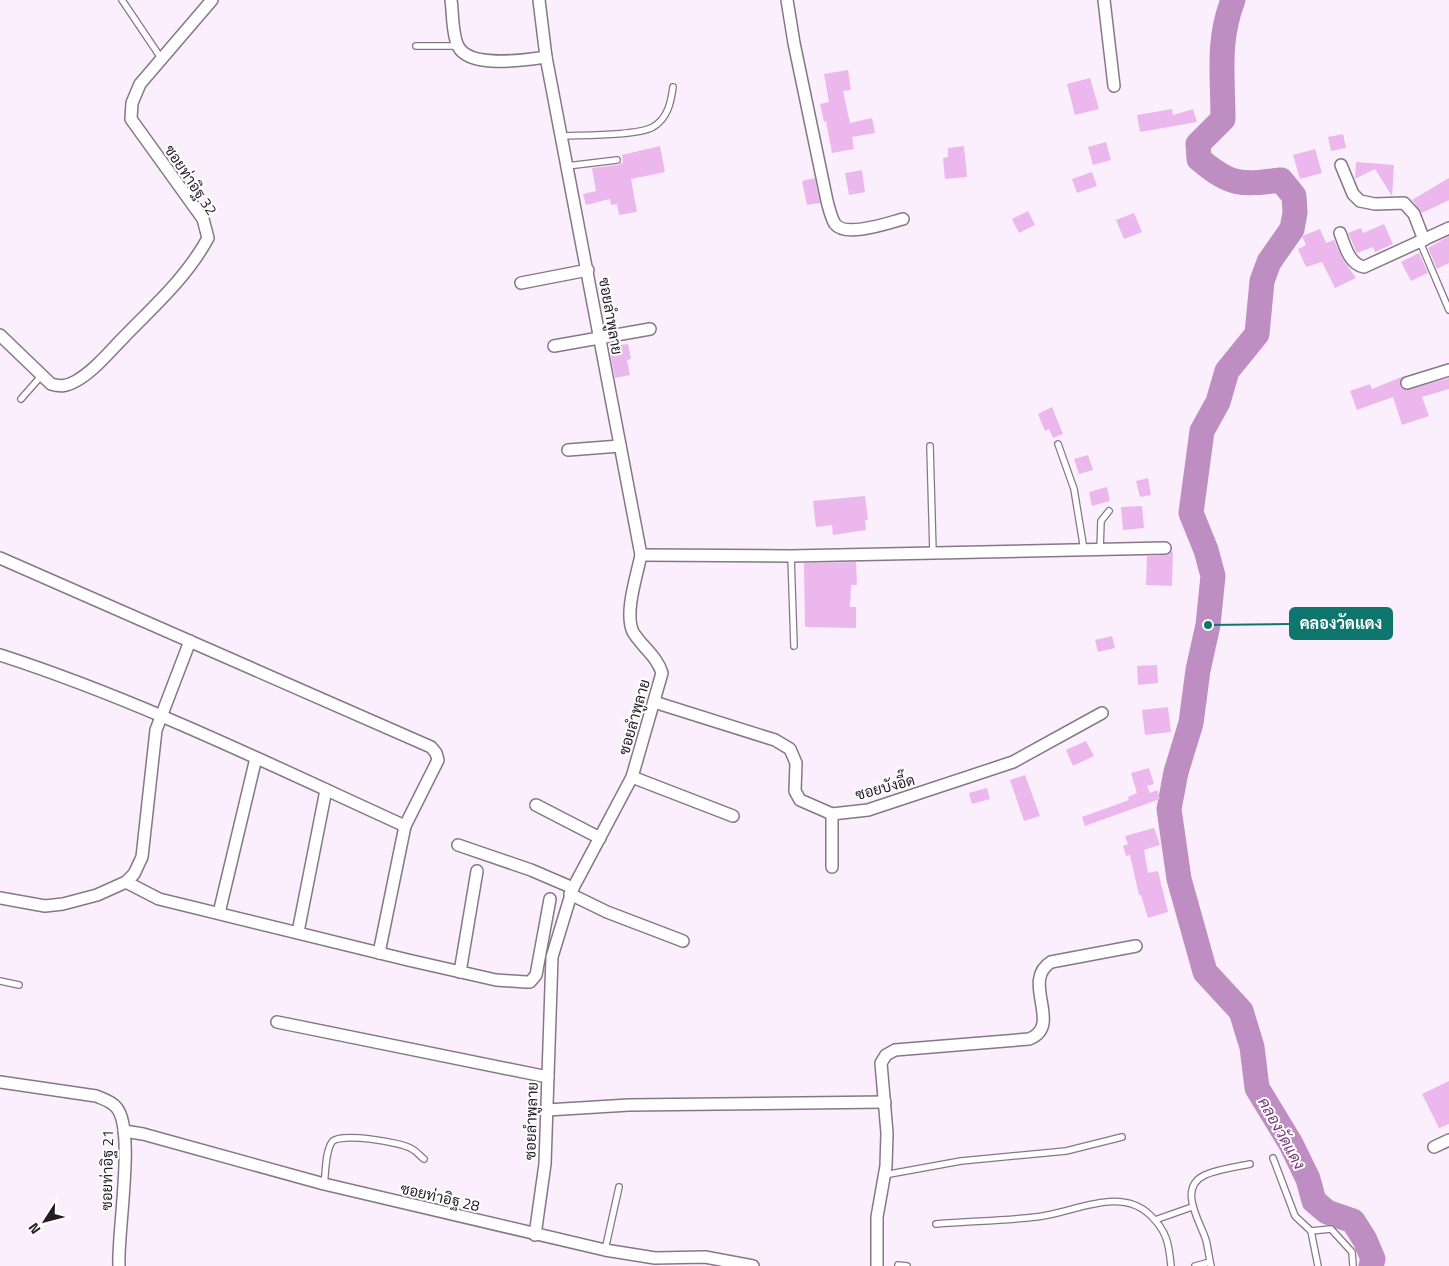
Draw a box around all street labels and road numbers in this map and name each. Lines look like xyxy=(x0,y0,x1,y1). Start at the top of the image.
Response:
street label: ซอยท่าอิฐ 32 xyxy=(159,140,223,220)
street label: ซอยลำพูลาย xyxy=(593,276,629,356)
street label: ซอยลำพูลาย xyxy=(612,676,656,758)
street label: ซอยบังอี๊ด xyxy=(852,765,917,806)
street label: ซอยลำพูลาย xyxy=(518,1082,544,1160)
street label: ซอยท่าอิฐ 21 xyxy=(95,1129,119,1211)
street label: ซอยท่าอิฐ 28 xyxy=(398,1177,482,1217)

